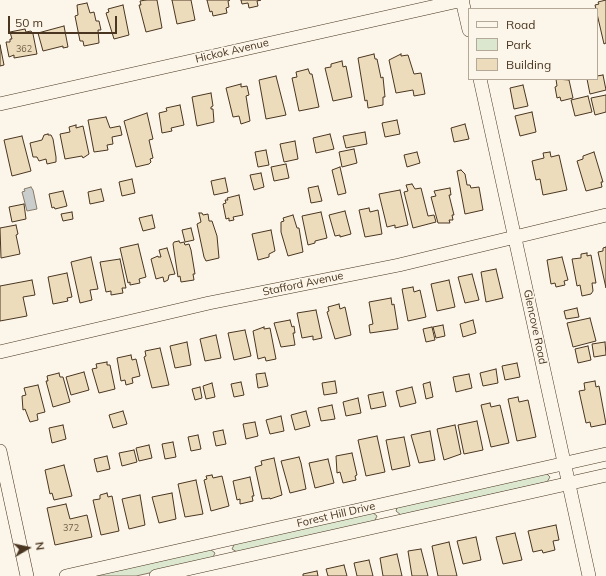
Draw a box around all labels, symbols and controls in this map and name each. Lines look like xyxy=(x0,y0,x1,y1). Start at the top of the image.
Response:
scale bar xyxy=(10,8,119,34)
legend xyxy=(468,8,598,80)
text: 50 m xyxy=(15,15,43,30)
text: Road xyxy=(506,17,535,32)
street label: Hickok Avenue xyxy=(194,36,270,66)
text: Park xyxy=(506,37,531,52)
house number: 362 xyxy=(16,44,32,54)
text: Building xyxy=(506,57,551,72)
street label: Stafford Avenue xyxy=(261,269,345,299)
street label: Glencove Road xyxy=(521,288,549,366)
street label: Forest Hill Drive xyxy=(296,500,376,530)
house number: 372 xyxy=(63,523,79,533)
north arrow xyxy=(8,528,48,568)
text: N xyxy=(32,541,47,551)

